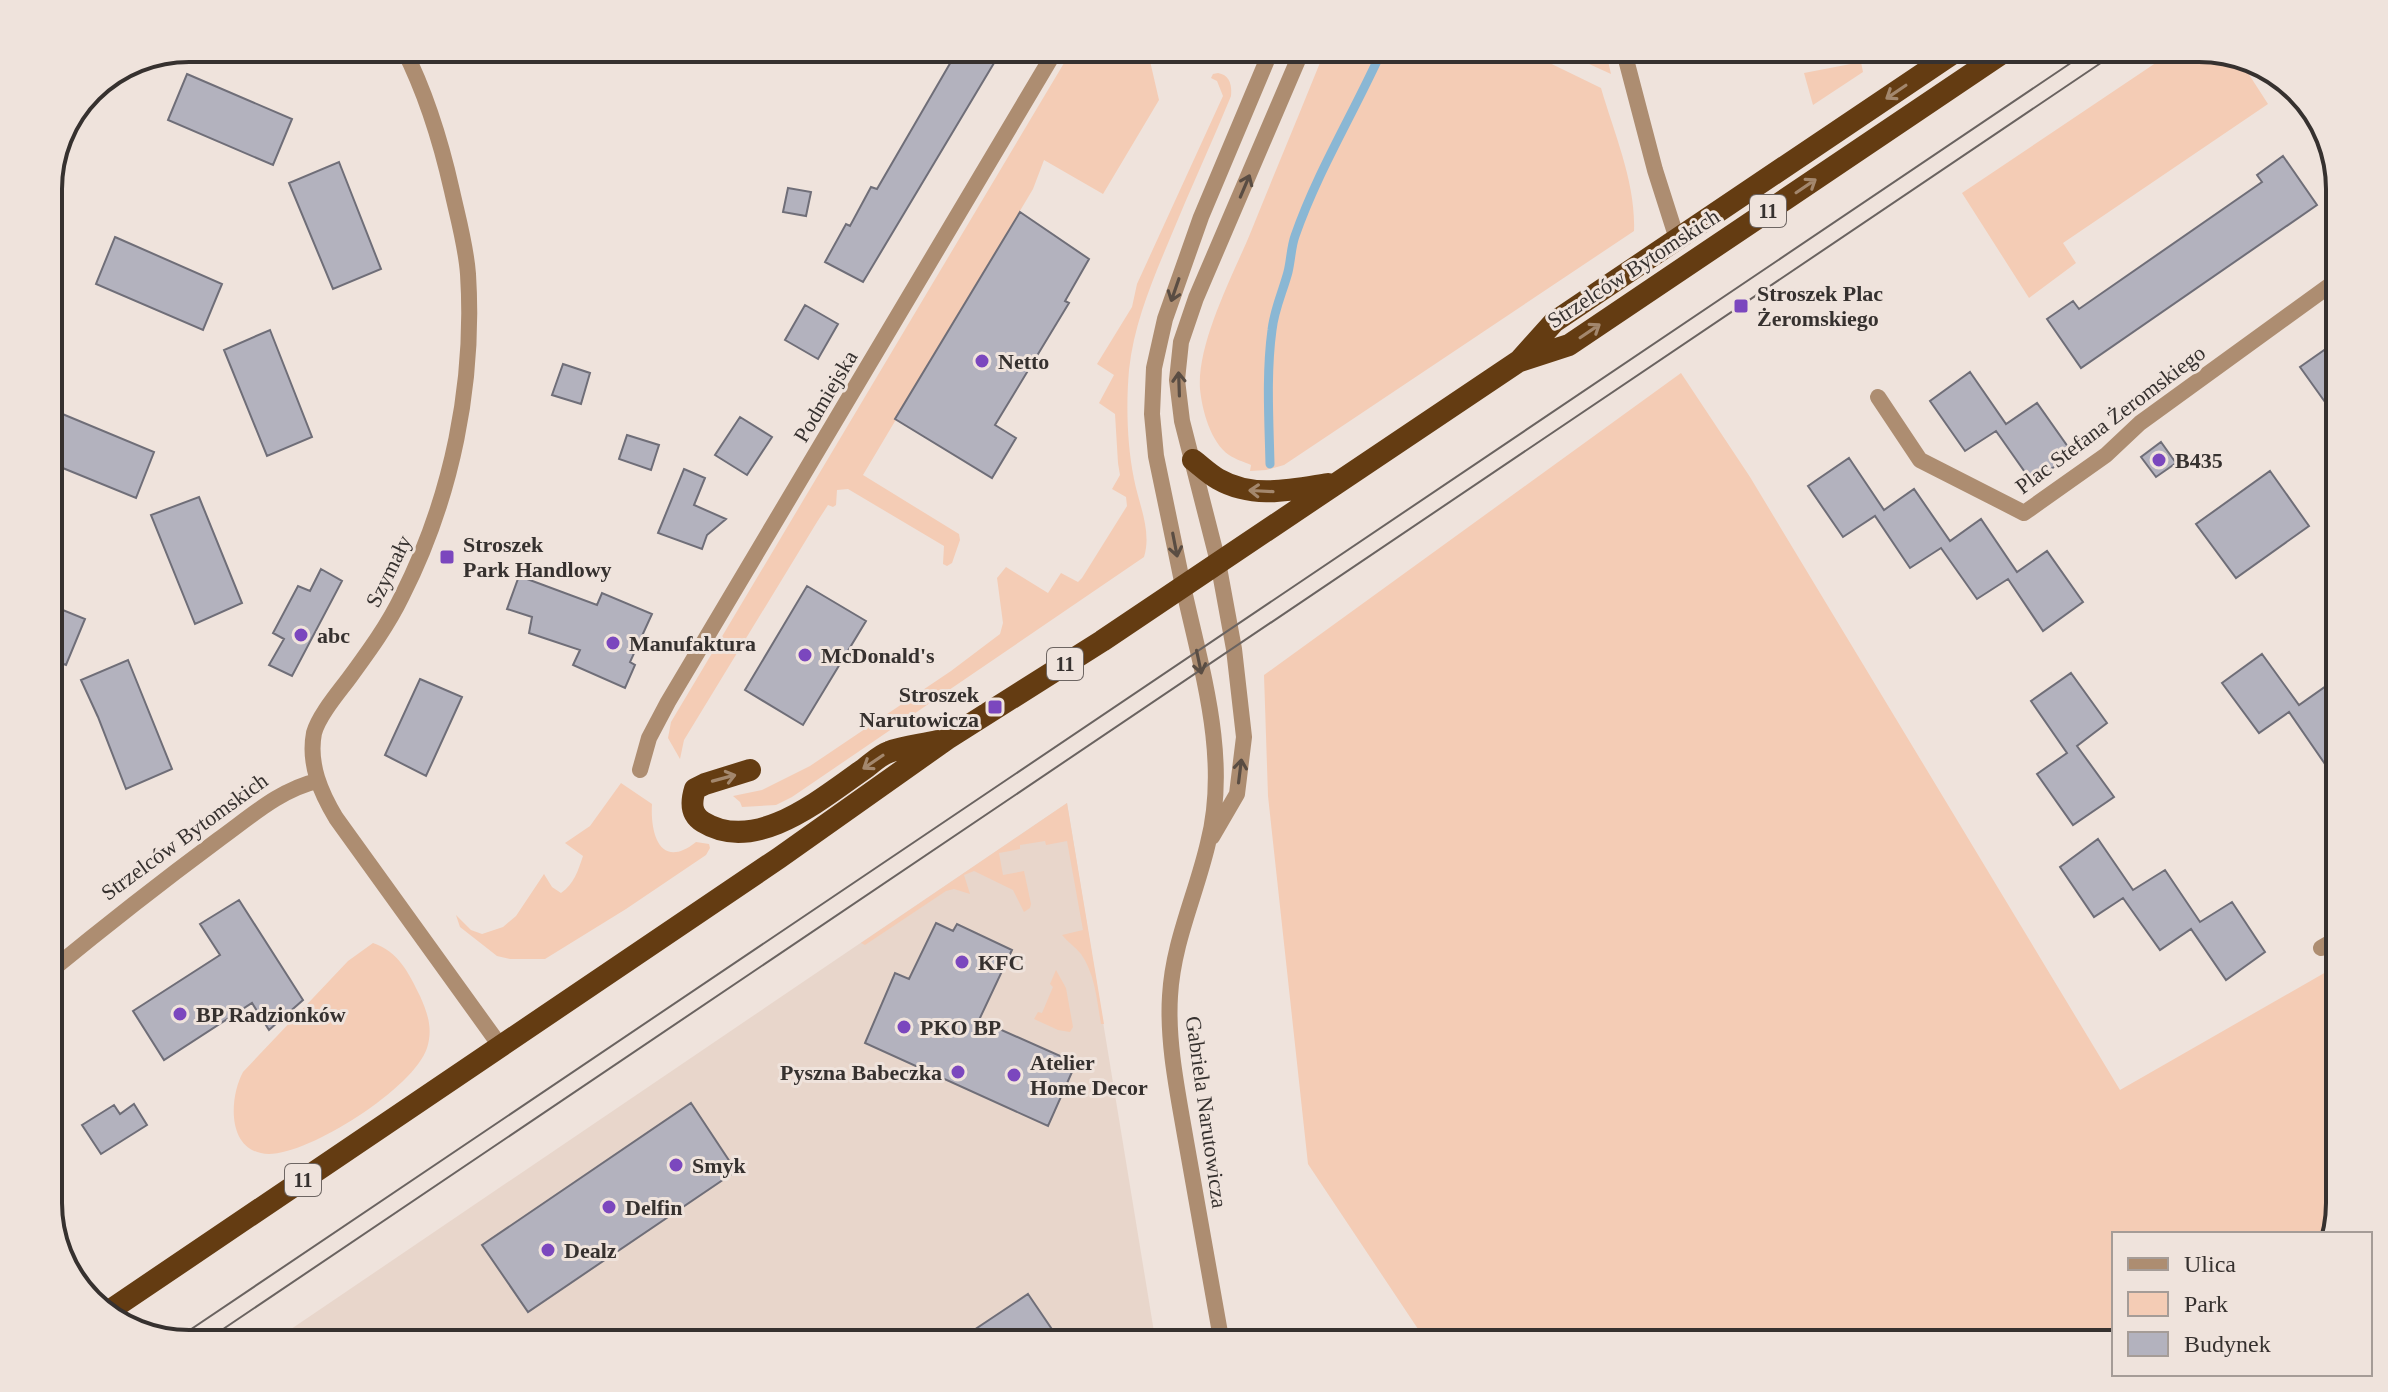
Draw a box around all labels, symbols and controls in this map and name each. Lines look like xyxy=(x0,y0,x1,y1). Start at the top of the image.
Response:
one-way arrow xyxy=(1885,84,1908,100)
one-way arrow xyxy=(1238,174,1253,199)
one-way arrow xyxy=(1794,178,1816,194)
road number: 11 xyxy=(1750,195,1786,227)
street label: Strzelców Bytomskich xyxy=(1543,204,1724,333)
one-way arrow xyxy=(1167,278,1182,303)
place label: Stroszek Plac Żeromskiego xyxy=(1757,281,1883,331)
marker: Stroszek Plac Żeromskiego xyxy=(1732,297,1750,315)
one-way arrow xyxy=(1578,323,1601,339)
street label: Plac Stefana Żeromskiego xyxy=(2011,340,2210,499)
street label: Podmiejska xyxy=(788,346,863,447)
place label: Netto xyxy=(998,349,1049,374)
marker: Netto xyxy=(973,352,991,370)
one-way arrow xyxy=(1171,371,1186,398)
place label: B435 xyxy=(2175,448,2223,473)
marker: B435 xyxy=(2150,451,2168,469)
one-way arrow xyxy=(1248,483,1275,498)
street label: Szymały xyxy=(360,531,417,611)
place label: Stroszek Park Handlowy xyxy=(463,532,612,582)
one-way arrow xyxy=(1169,532,1184,557)
marker: Stroszek Park Handlowy xyxy=(438,548,456,566)
place label: abc xyxy=(317,623,350,648)
marker: abc xyxy=(292,626,310,644)
place label: Manufaktura xyxy=(629,631,756,656)
marker: Manufaktura xyxy=(604,634,622,652)
place label: McDonald's xyxy=(821,643,935,668)
marker: McDonald's xyxy=(796,646,814,664)
road number: 11 xyxy=(1047,648,1083,680)
one-way arrow xyxy=(1192,649,1207,675)
place label: Stroszek Narutowicza xyxy=(859,682,980,732)
marker: Stroszek Narutowicza xyxy=(986,698,1004,716)
one-way arrow xyxy=(863,754,885,770)
one-way arrow xyxy=(1232,758,1247,785)
street label: Strzelców Bytomskich xyxy=(96,768,272,905)
one-way arrow xyxy=(711,770,737,785)
place label: KFC xyxy=(978,950,1024,975)
marker: KFC xyxy=(953,953,971,971)
place label: BP Radzionków xyxy=(196,1002,346,1027)
marker: BP Radzionków xyxy=(171,1005,189,1023)
street label: Gabriela Narutowicza xyxy=(1181,1014,1232,1210)
place label: PKO BP xyxy=(920,1015,1001,1040)
marker: PKO BP xyxy=(895,1018,913,1036)
place label: Atelier Home Decor xyxy=(1030,1050,1148,1100)
place label: Pyszna Babeczka xyxy=(780,1060,942,1085)
marker: Pyszna Babeczka xyxy=(949,1063,967,1081)
marker: Atelier Home Decor xyxy=(1005,1066,1023,1084)
place label: Smyk xyxy=(692,1153,747,1178)
marker: Smyk xyxy=(667,1156,685,1174)
road number: 11 xyxy=(285,1164,321,1196)
place label: Delfin xyxy=(625,1195,682,1220)
marker: Delfin xyxy=(600,1198,618,1216)
legend xyxy=(2112,1232,2372,1376)
place label: Dealz xyxy=(564,1238,617,1263)
marker: Dealz xyxy=(539,1241,557,1259)
text: Ulica xyxy=(2184,1251,2236,1277)
text: Park xyxy=(2184,1291,2228,1317)
text: Budynek xyxy=(2184,1331,2271,1357)

